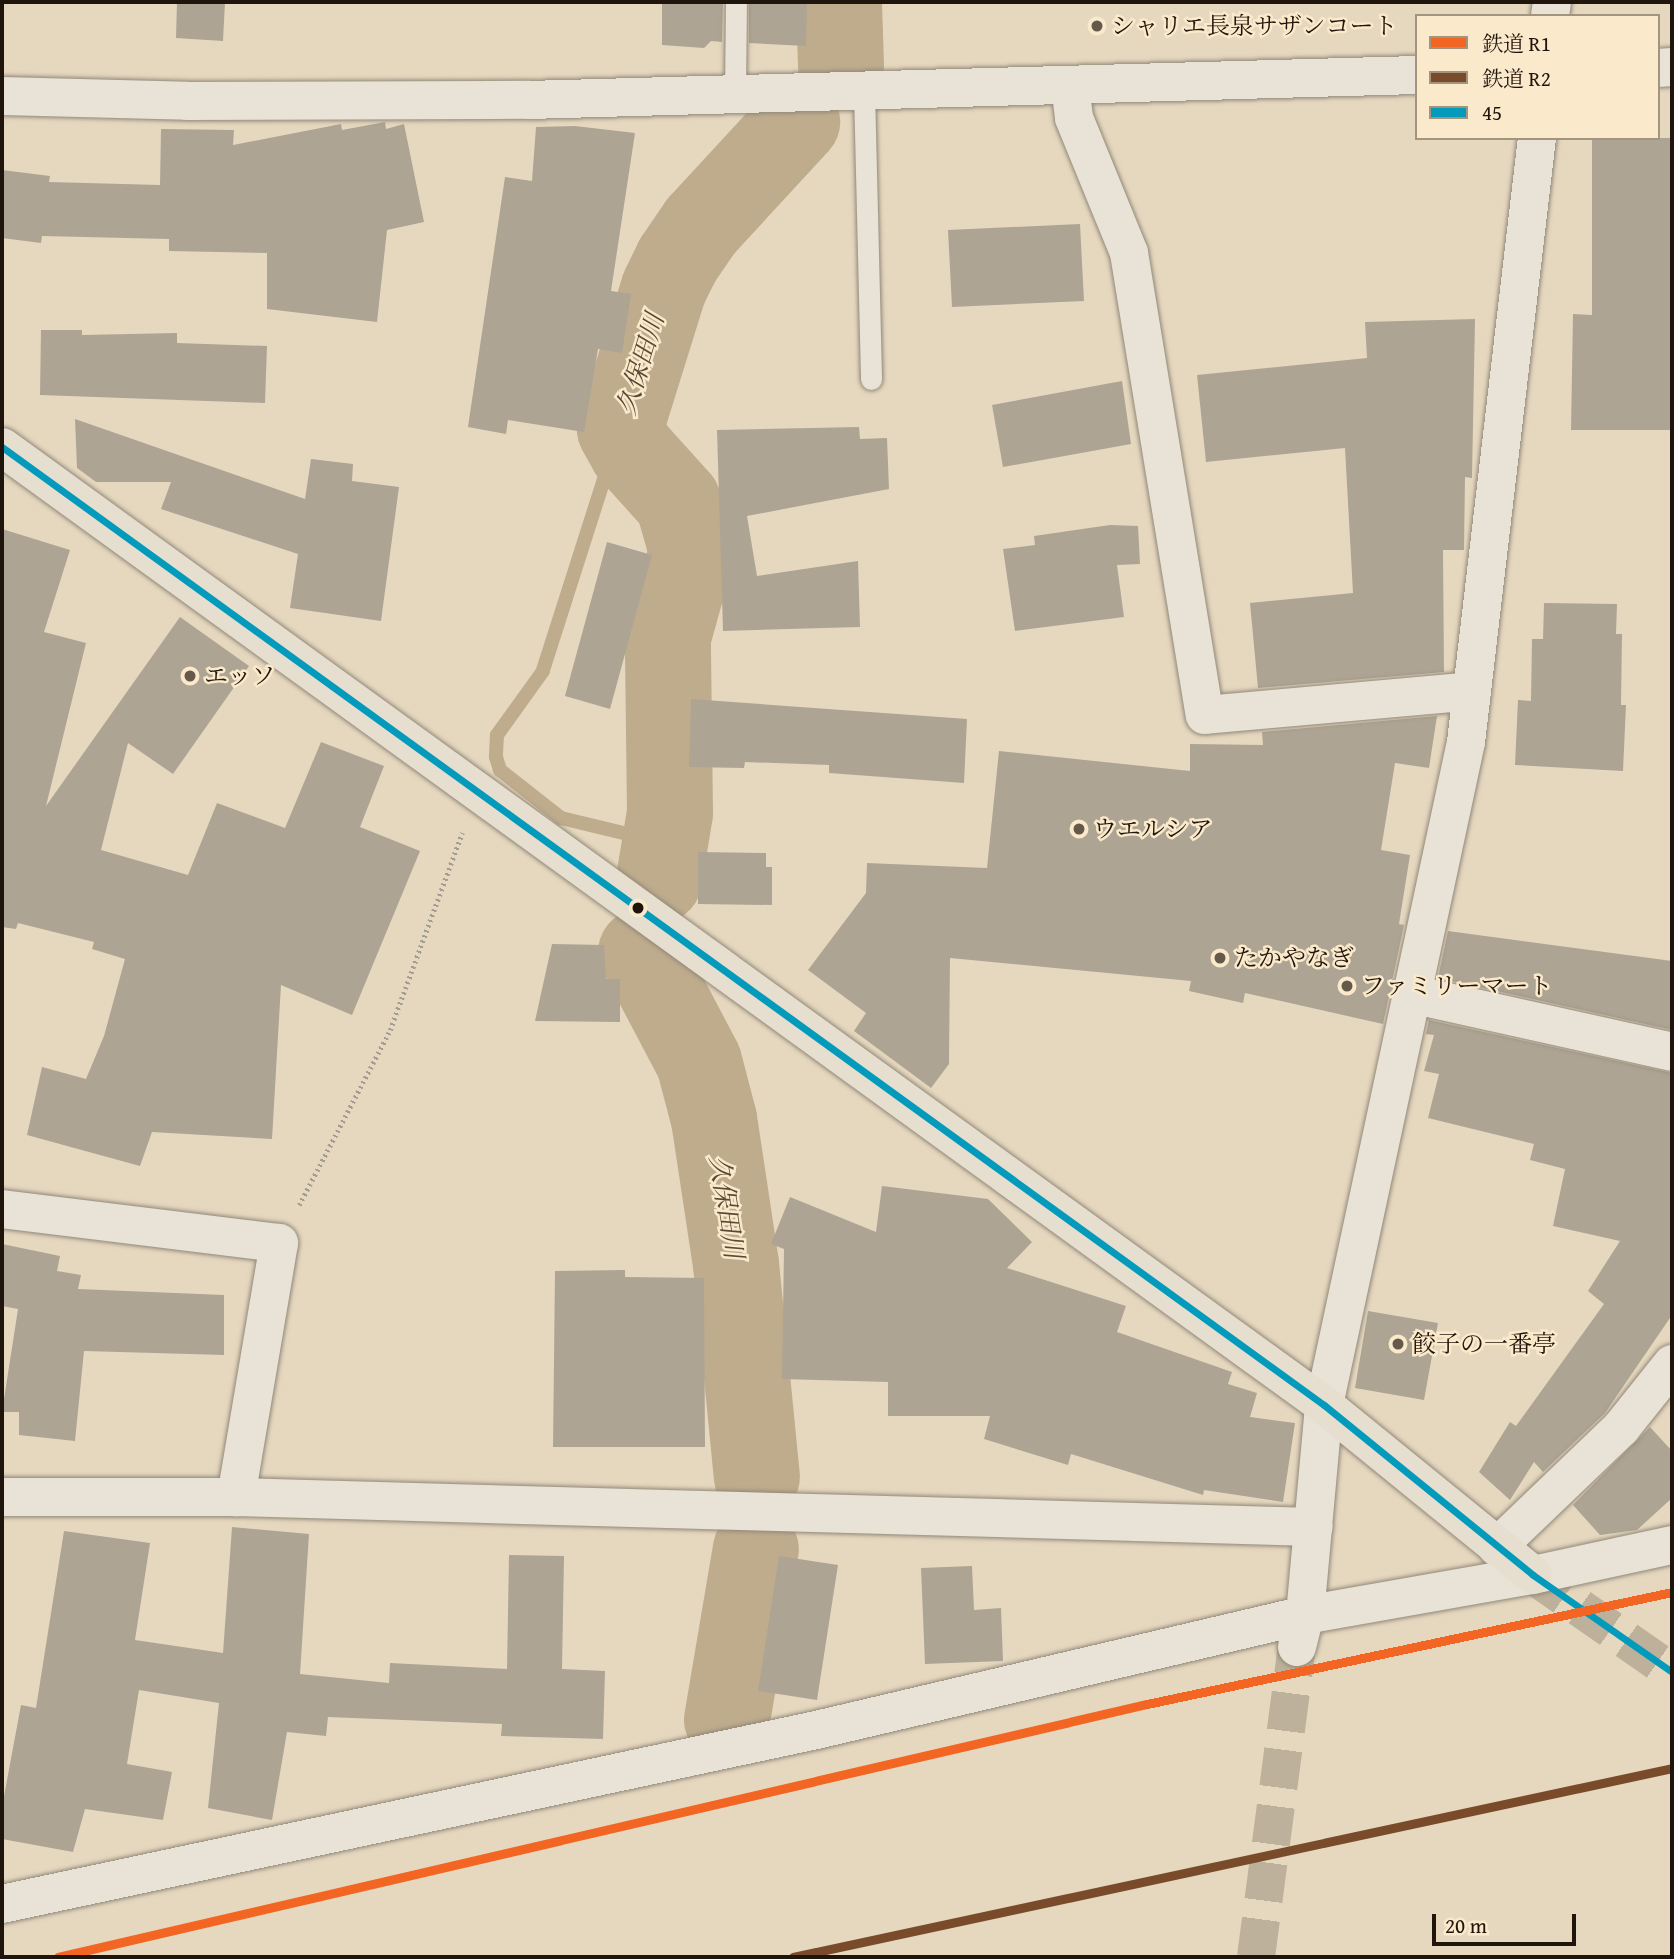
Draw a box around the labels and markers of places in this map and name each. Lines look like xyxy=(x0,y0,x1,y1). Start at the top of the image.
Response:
place label: シャリエ長泉サザンコート xyxy=(1111,12,1399,40)
marker: シャリエ長泉サザンコート xyxy=(1089,18,1105,34)
place label: エッソ xyxy=(204,662,276,690)
marker: エッソ xyxy=(182,668,198,684)
place label: ウエルシア xyxy=(1093,815,1213,843)
marker: ウエルシア xyxy=(1071,821,1087,837)
unlabelled marker xyxy=(631,901,645,915)
place label: たかやなぎ xyxy=(1234,944,1354,972)
marker: たかやなぎ xyxy=(1212,950,1228,966)
place label: ファミリーマート xyxy=(1361,972,1553,1000)
marker: ファミリーマート xyxy=(1339,978,1355,994)
place label: 餃子の一番亭 xyxy=(1412,1330,1556,1358)
marker: 餃子の一番亭 xyxy=(1390,1336,1406,1352)

